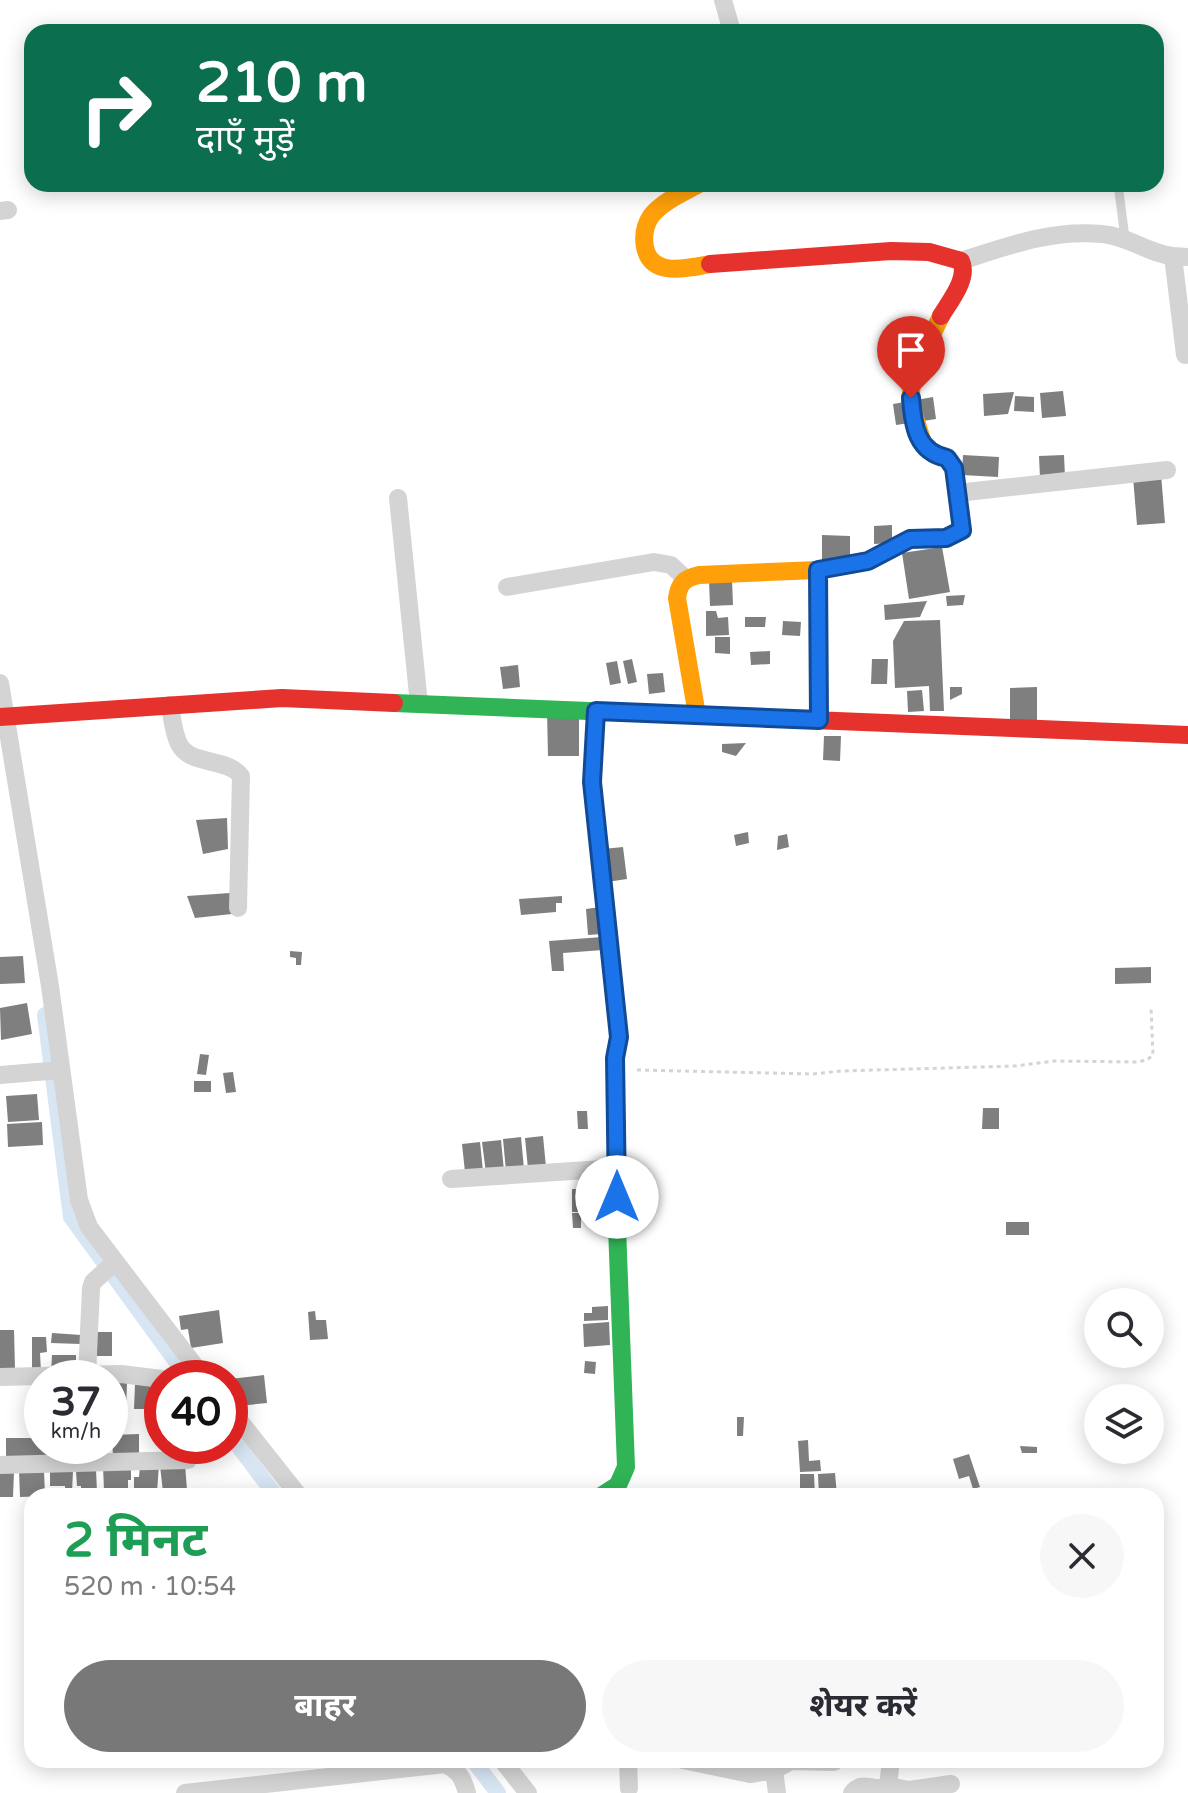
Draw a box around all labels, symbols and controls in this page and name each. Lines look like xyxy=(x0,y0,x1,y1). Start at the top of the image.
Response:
text: 210 m xyxy=(196,50,367,117)
icon: right xyxy=(64,56,168,160)
text: दाएँ मुड़ें xyxy=(196,118,295,161)
pin xyxy=(877,316,945,398)
icon: arrive xyxy=(889,328,933,372)
position arrow xyxy=(575,1155,659,1239)
map controls xyxy=(1084,1288,1164,1464)
button: search xyxy=(1084,1288,1164,1368)
speed limit sign: 40 xyxy=(144,1360,248,1464)
text: 37 xyxy=(51,1378,101,1426)
button: layers xyxy=(1084,1384,1164,1464)
text: km/h xyxy=(51,1420,101,1444)
text: 2 मिनट xyxy=(64,1512,207,1570)
button: close xyxy=(1040,1514,1124,1598)
text: 520 m · 10:54 xyxy=(64,1571,236,1602)
button: बाहर xyxy=(64,1660,586,1752)
button: शेयर करें xyxy=(602,1660,1124,1752)

